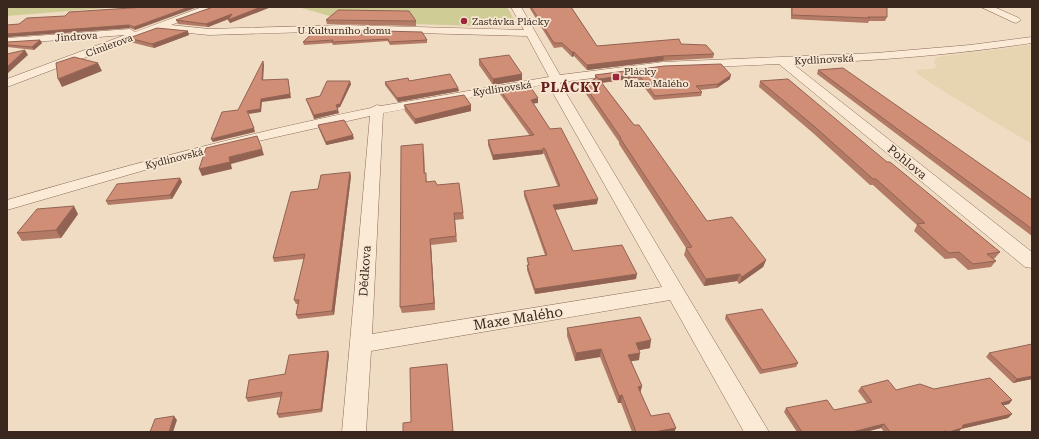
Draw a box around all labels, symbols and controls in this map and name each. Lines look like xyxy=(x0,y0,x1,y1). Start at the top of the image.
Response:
marker: Zastávka Plácky xyxy=(459,16,469,26)
place label: Zastávka Plácky xyxy=(472,16,550,27)
street label: U Kulturního domu xyxy=(297,25,392,36)
street label: Jindrova xyxy=(54,29,98,43)
street label: Cimlerova xyxy=(84,32,135,59)
street label: Kydlinovská xyxy=(794,52,855,67)
place label: Plácky Maxe Malého xyxy=(624,66,689,89)
marker: Plácky Maxe Malého xyxy=(611,72,621,82)
street label: Kydlinovská xyxy=(472,79,533,98)
district label: PLÁCKY xyxy=(541,79,601,95)
street label: Pohlova xyxy=(885,142,930,182)
street label: Kydlinovská xyxy=(144,146,205,171)
street label: Dědkova xyxy=(356,244,374,297)
street label: Maxe Malého xyxy=(472,303,564,333)

